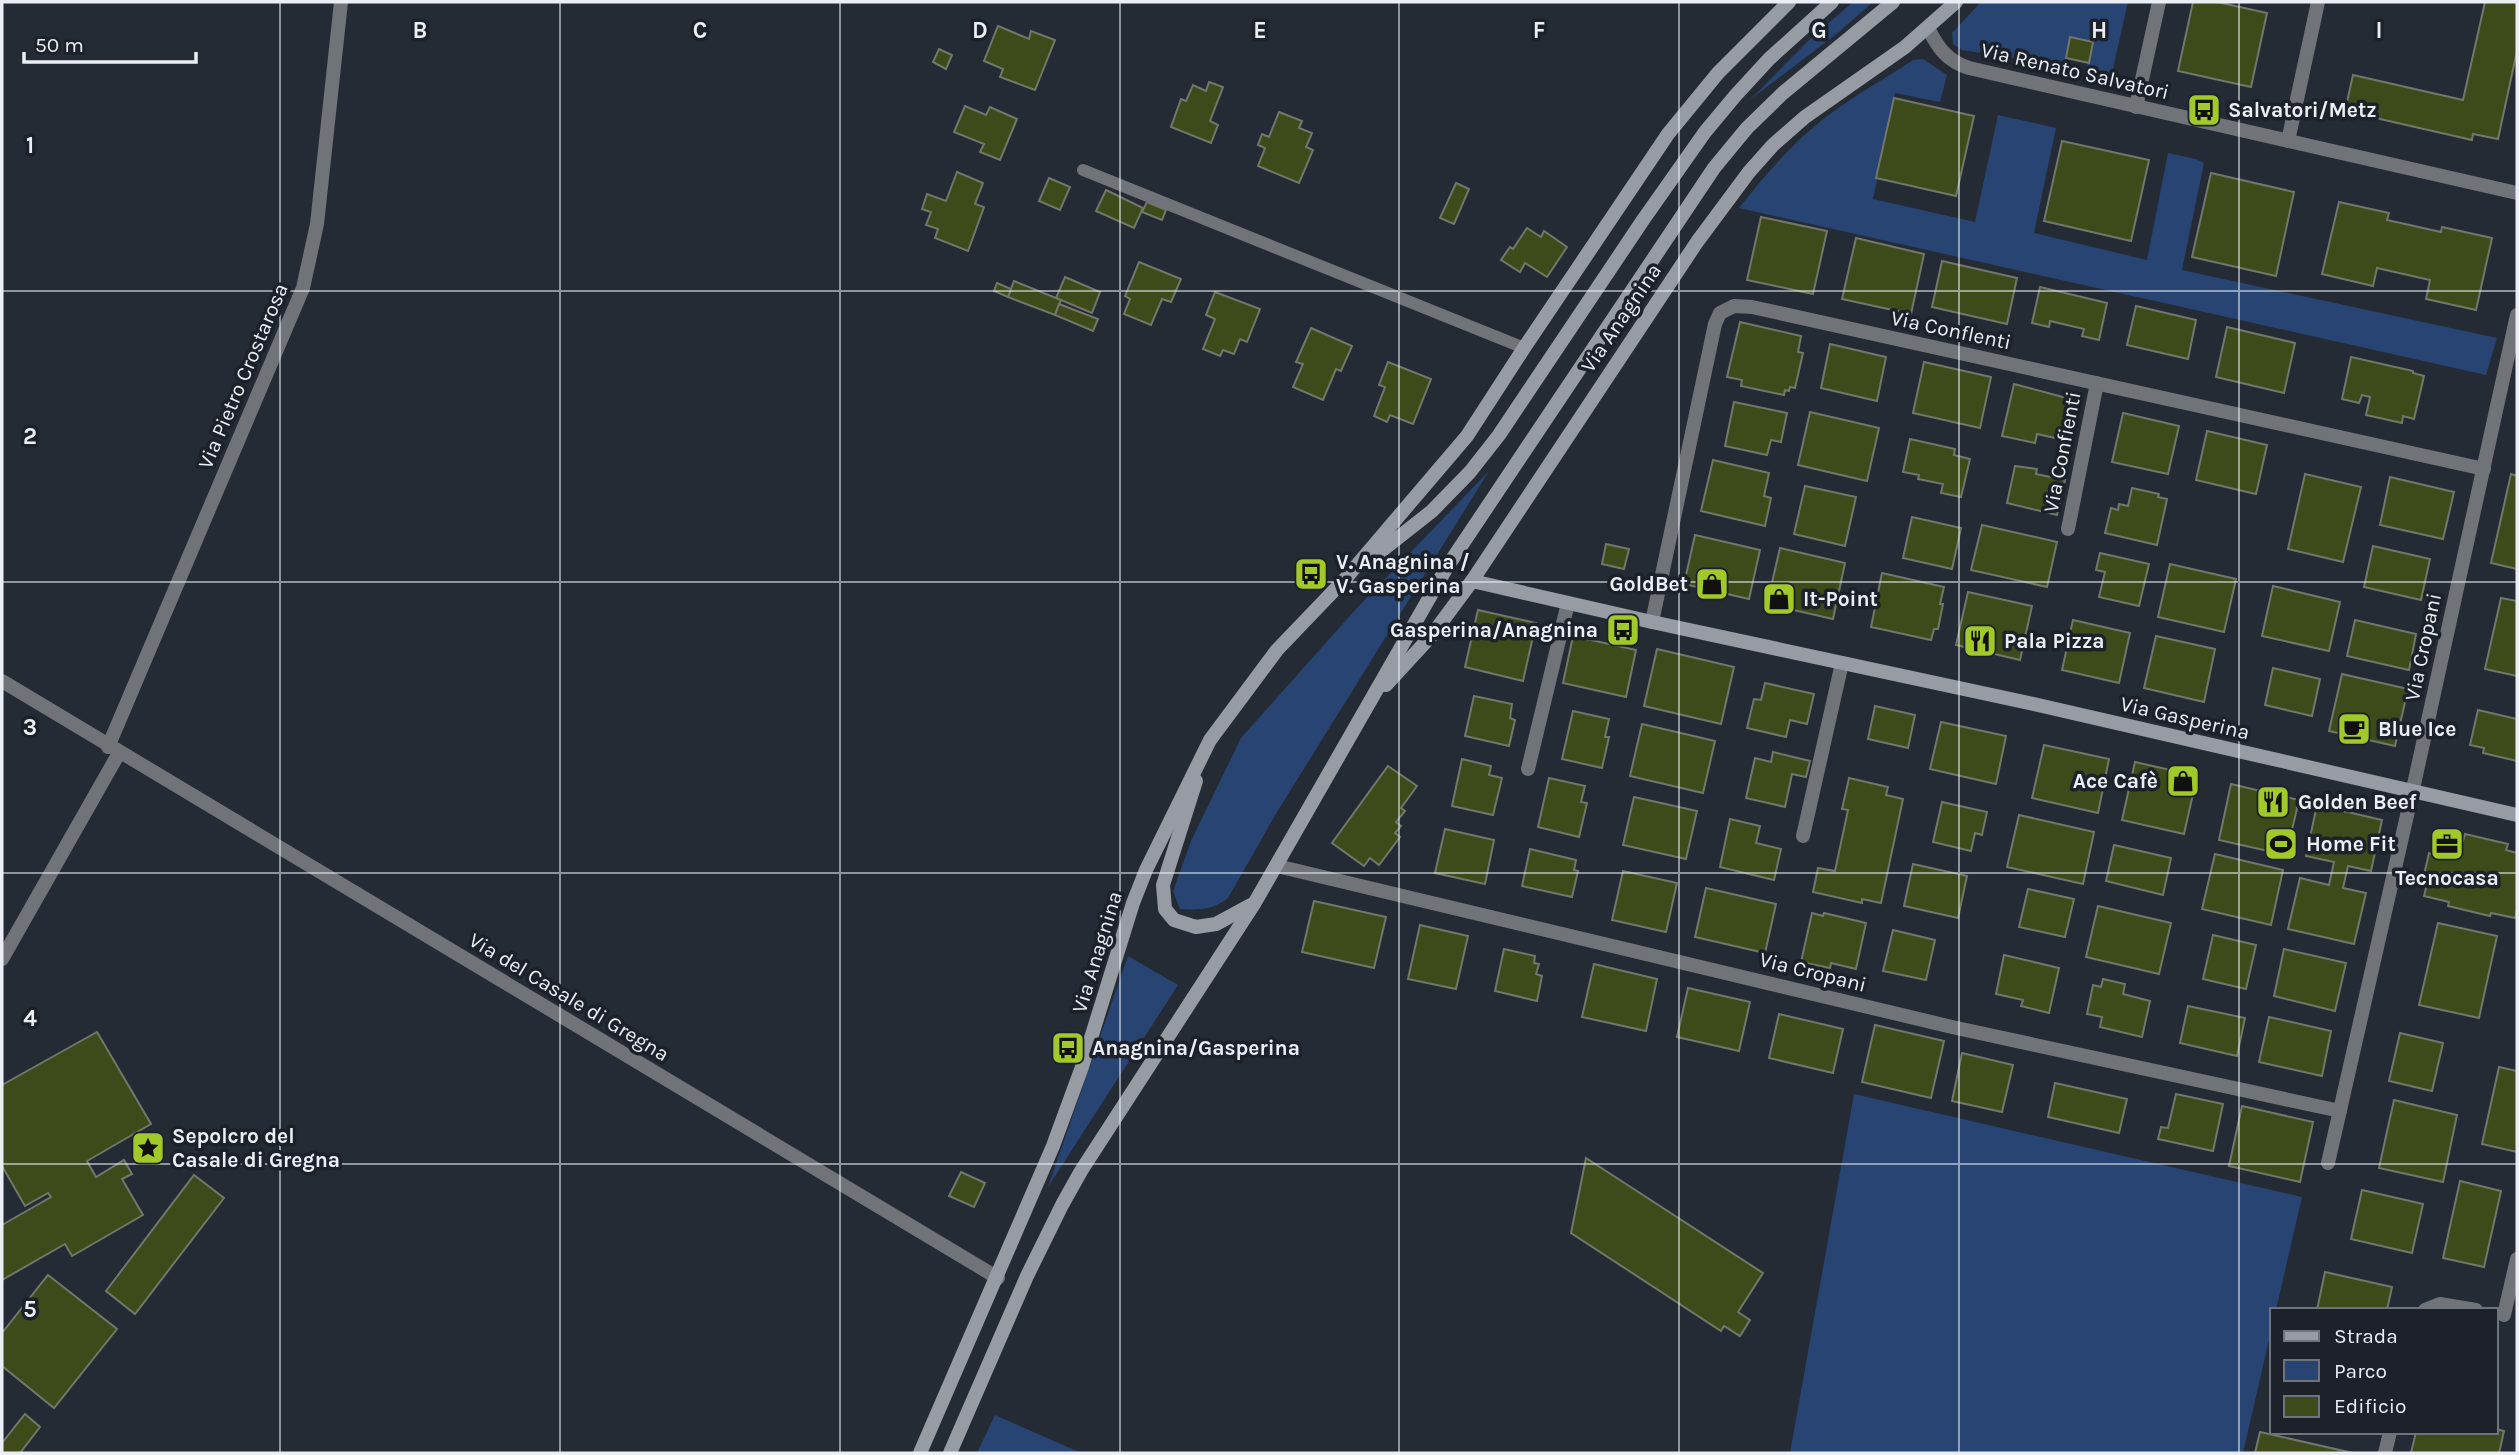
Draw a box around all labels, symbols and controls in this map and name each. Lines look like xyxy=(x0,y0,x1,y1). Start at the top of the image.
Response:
text: B xyxy=(413,17,427,44)
text: C xyxy=(693,17,707,44)
text: D xyxy=(972,17,988,44)
text: E xyxy=(1253,17,1267,44)
text: F xyxy=(1533,17,1545,44)
text: G xyxy=(1811,17,1827,44)
text: H xyxy=(2091,17,2107,44)
text: I xyxy=(2375,17,2383,44)
scale bar xyxy=(24,21,196,65)
text: 50 m xyxy=(35,33,84,57)
street label: Via Renato Salvatori xyxy=(1979,38,2171,104)
bus stop icon: Salvatori/Metz xyxy=(2185,91,2223,129)
place label: Salvatori/Metz xyxy=(2228,98,2377,122)
text: 1 xyxy=(26,132,34,159)
street label: Via Anagnina xyxy=(1576,259,1666,377)
street label: Via Pietro Crostarosa xyxy=(193,280,293,472)
street label: Via Conflenti xyxy=(1889,306,2013,354)
street label: Via Confienti xyxy=(2039,389,2085,515)
text: 2 xyxy=(23,423,37,450)
place label: V. Anagnina / V. Gasperina xyxy=(1336,550,1470,598)
bus stop icon: V. Anagnina / V. Gasperina xyxy=(1292,555,1330,593)
shop icon: GoldBet xyxy=(1693,565,1731,603)
place label: GoldBet xyxy=(1610,572,1688,596)
shop icon: It-Point xyxy=(1760,580,1798,618)
place label: It-Point xyxy=(1803,587,1878,611)
street label: Via Cropani xyxy=(2400,591,2446,703)
bus stop icon: Gasperina/Anagnina xyxy=(1604,611,1642,649)
place label: Gasperina/Anagnina xyxy=(1390,618,1598,642)
restaurant icon: Pala Pizza xyxy=(1961,622,1999,660)
place label: Pala Pizza xyxy=(2004,629,2105,653)
street label: Via Gasperina xyxy=(2118,691,2252,745)
cafe icon: Blue Ice xyxy=(2335,710,2373,748)
text: 3 xyxy=(23,714,37,741)
place label: Blue Ice xyxy=(2378,717,2456,741)
shop icon: Ace Cafè xyxy=(2164,762,2202,800)
place label: Ace Cafè xyxy=(2073,769,2158,793)
restaurant icon: Golden Beef xyxy=(2254,783,2292,821)
place label: Golden Beef xyxy=(2298,790,2417,814)
sports icon: Home Fit xyxy=(2262,825,2300,863)
office icon: Tecnocasa xyxy=(2428,825,2466,863)
place label: Home Fit xyxy=(2306,832,2396,856)
place label: Tecnocasa xyxy=(2395,866,2499,890)
street label: Via Anagnina xyxy=(1067,888,1127,1016)
street label: Via del Casale di Gregna xyxy=(465,928,673,1066)
street label: Via Cropani xyxy=(1757,947,1869,997)
text: 4 xyxy=(23,1005,37,1032)
bus stop icon: Anagnina/Gasperina xyxy=(1049,1029,1087,1067)
place label: Anagnina/Gasperina xyxy=(1092,1036,1300,1060)
place label: Sepolcro del Casale di Gregna xyxy=(172,1124,340,1172)
place icon: Sepolcro del Casale di Gregna xyxy=(129,1129,167,1167)
text: 5 xyxy=(23,1296,37,1323)
legend xyxy=(2270,1308,2498,1434)
text: Strada xyxy=(2334,1324,2398,1348)
text: Parco xyxy=(2334,1359,2387,1383)
text: Edificio xyxy=(2334,1394,2407,1418)

